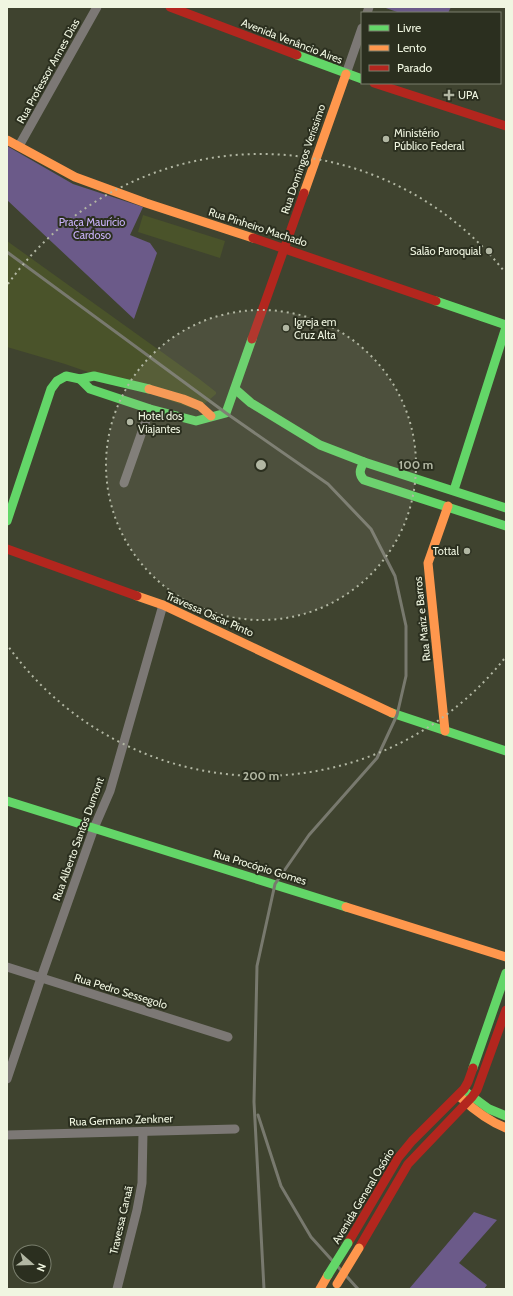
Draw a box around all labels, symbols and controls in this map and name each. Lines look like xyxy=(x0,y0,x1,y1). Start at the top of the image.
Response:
legend xyxy=(361,12,501,84)
street label: Avenida Venâncio Aires xyxy=(239,15,345,67)
street label: Rua Professor Annes Dias xyxy=(13,16,83,126)
text: Livre xyxy=(397,20,421,35)
text: Lento xyxy=(397,40,427,55)
text: Parado xyxy=(397,60,433,75)
place label: UPA xyxy=(458,88,479,102)
marker: UPA xyxy=(443,89,455,101)
street label: Rua Domingos Veríssimo xyxy=(278,102,328,216)
place label: Ministério Público Federal xyxy=(394,126,465,153)
marker: Ministério Público Federal xyxy=(381,134,391,144)
street label: Rua Pinheiro Machado xyxy=(207,204,309,250)
park label: Praça Maurício Cardoso xyxy=(59,215,125,242)
place label: Salão Paroquial xyxy=(410,244,481,258)
marker: Salão Paroquial xyxy=(484,246,494,256)
place label: Igreja em Cruz Alta xyxy=(294,315,337,342)
marker: Igreja em Cruz Alta xyxy=(281,323,291,333)
place label: Hotel dos Viajantes xyxy=(138,409,183,436)
marker: Hotel dos Viajantes xyxy=(125,417,135,427)
text: 100 m xyxy=(399,457,433,472)
centre of rings xyxy=(254,458,268,472)
place label: Tottal xyxy=(433,544,459,558)
marker: Tottal xyxy=(462,546,472,556)
street label: Rua Mariz e Barros xyxy=(411,576,433,662)
street label: Travessa Oscar Pinto xyxy=(164,588,256,640)
text: 200 m xyxy=(243,768,279,783)
street label: Rua Alberto Santos Dumont xyxy=(49,775,107,903)
street label: Rua Procópio Gomes xyxy=(212,846,309,888)
street label: Rua Pedro Sessegolo xyxy=(73,970,169,1012)
street label: Rua Germano Zenkner xyxy=(69,1111,174,1129)
street label: Avenida General Osório xyxy=(329,1146,397,1246)
street label: Travessa Canaã xyxy=(106,1184,136,1256)
north arrow xyxy=(12,1244,52,1284)
text: N xyxy=(33,1261,49,1273)

